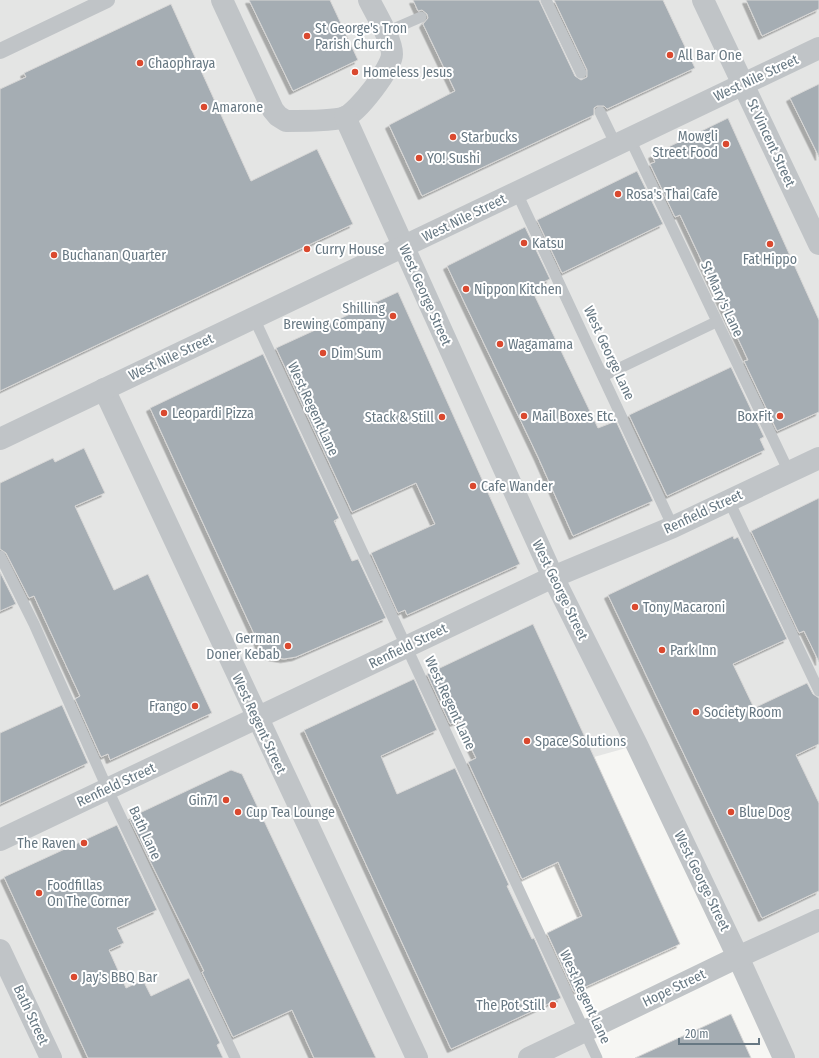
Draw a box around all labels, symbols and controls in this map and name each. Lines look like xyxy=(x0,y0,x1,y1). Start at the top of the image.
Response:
place label: St George's Tron Parish Church xyxy=(315,20,407,53)
marker: St George's Tron Parish Church xyxy=(302,31,312,41)
place label: All Bar One xyxy=(678,47,742,64)
marker: All Bar One xyxy=(665,50,675,60)
street label: West Nile Street xyxy=(711,51,801,105)
place label: Chaophraya xyxy=(148,55,216,72)
marker: Chaophraya xyxy=(135,58,145,68)
place label: Homeless Jesus xyxy=(363,64,452,81)
marker: Homeless Jesus xyxy=(350,67,360,77)
street label: St Vincent Street xyxy=(743,96,799,190)
place label: Amarone xyxy=(212,99,263,116)
marker: Amarone xyxy=(199,102,209,112)
place label: Mowgli Street Food xyxy=(652,128,718,161)
place label: Starbucks xyxy=(461,129,517,146)
marker: Starbucks xyxy=(448,132,458,142)
marker: Mowgli Street Food xyxy=(721,139,731,149)
place label: YO! Sushi xyxy=(427,150,480,167)
marker: YO! Sushi xyxy=(414,153,424,163)
place label: Rosa's Thai Cafe xyxy=(626,186,718,203)
marker: Rosa's Thai Cafe xyxy=(613,189,623,199)
street label: West Nile Street xyxy=(419,190,509,246)
place label: Katsu xyxy=(532,235,564,252)
marker: Katsu xyxy=(519,238,529,248)
marker: Fat Hippo xyxy=(765,239,775,249)
place label: Curry House xyxy=(315,241,385,258)
street label: West George Street xyxy=(395,242,455,349)
marker: Curry House xyxy=(302,244,312,254)
place label: Buchanan Quarter xyxy=(62,247,166,264)
marker: Buchanan Quarter xyxy=(49,250,59,260)
place label: Fat Hippo xyxy=(743,251,797,268)
street label: St Mary's Lane xyxy=(697,258,747,340)
place label: Nippon Kitchen xyxy=(474,281,562,298)
marker: Nippon Kitchen xyxy=(461,284,471,294)
place label: Shilling Brewing Company xyxy=(283,300,386,333)
street label: West George Lane xyxy=(580,303,638,403)
marker: Shilling Brewing Company xyxy=(388,311,398,321)
street label: West Nile Street xyxy=(126,330,216,384)
place label: Wagamama xyxy=(508,336,573,353)
marker: Wagamama xyxy=(495,339,505,349)
place label: Dim Sum xyxy=(331,345,382,362)
marker: Dim Sum xyxy=(318,348,328,358)
street label: West Regent Lane xyxy=(284,360,342,459)
place label: Leopardi Pizza xyxy=(172,405,254,422)
marker: Leopardi Pizza xyxy=(159,408,169,418)
place label: Mail Boxes Etc. xyxy=(532,408,616,425)
place label: BoxFit xyxy=(737,408,772,425)
place label: Stack & Still xyxy=(365,409,434,426)
marker: Mail Boxes Etc. xyxy=(519,411,529,421)
marker: BoxFit xyxy=(775,411,785,421)
marker: Stack & Still xyxy=(437,412,447,422)
place label: Cafe Wander xyxy=(481,478,553,495)
marker: Cafe Wander xyxy=(468,481,478,491)
street label: Renfield Street xyxy=(661,486,745,538)
street label: West George Street xyxy=(528,537,592,643)
place label: Tony Macaroni xyxy=(643,599,725,616)
marker: Tony Macaroni xyxy=(630,602,640,612)
street label: Renfield Street xyxy=(366,620,450,672)
place label: German Doner Kebab xyxy=(206,630,280,663)
marker: German Doner Kebab xyxy=(283,641,293,651)
place label: Park Inn xyxy=(670,642,717,659)
marker: Park Inn xyxy=(657,645,667,655)
street label: West Regent Lane xyxy=(421,654,479,753)
street label: West Regent Street xyxy=(228,671,290,777)
place label: Frango xyxy=(149,698,187,715)
marker: Frango xyxy=(190,701,200,711)
place label: Society Room xyxy=(704,704,782,721)
marker: Society Room xyxy=(691,707,701,717)
place label: Space Solutions xyxy=(535,733,626,750)
marker: Space Solutions xyxy=(522,736,532,746)
street label: Renfield Street xyxy=(74,759,158,811)
place label: Gin71 xyxy=(188,792,218,809)
marker: Gin71 xyxy=(221,795,231,805)
street label: Bath Lane xyxy=(125,804,165,863)
place label: Cup Tea Lounge xyxy=(246,804,335,821)
place label: Blue Dog xyxy=(739,804,790,821)
marker: Cup Tea Lounge xyxy=(233,807,243,817)
marker: Blue Dog xyxy=(726,807,736,817)
street label: West George Street xyxy=(670,828,734,934)
place label: The Raven xyxy=(17,835,76,852)
marker: The Raven xyxy=(79,838,89,848)
place label: Foodfillas On The Corner xyxy=(47,877,129,910)
marker: Foodfillas On The Corner xyxy=(34,888,44,898)
street label: West Regent Lane xyxy=(556,948,614,1047)
street label: Hope Street xyxy=(640,965,709,1011)
place label: Jay's BBQ Bar xyxy=(82,969,158,986)
marker: Jay's BBQ Bar xyxy=(69,972,79,982)
street label: Bath Street xyxy=(10,982,52,1048)
place label: The Pot Still xyxy=(476,997,545,1014)
marker: The Pot Still xyxy=(548,1000,558,1010)
scale bar xyxy=(679,1020,759,1046)
text: 20 m xyxy=(685,1027,709,1041)

